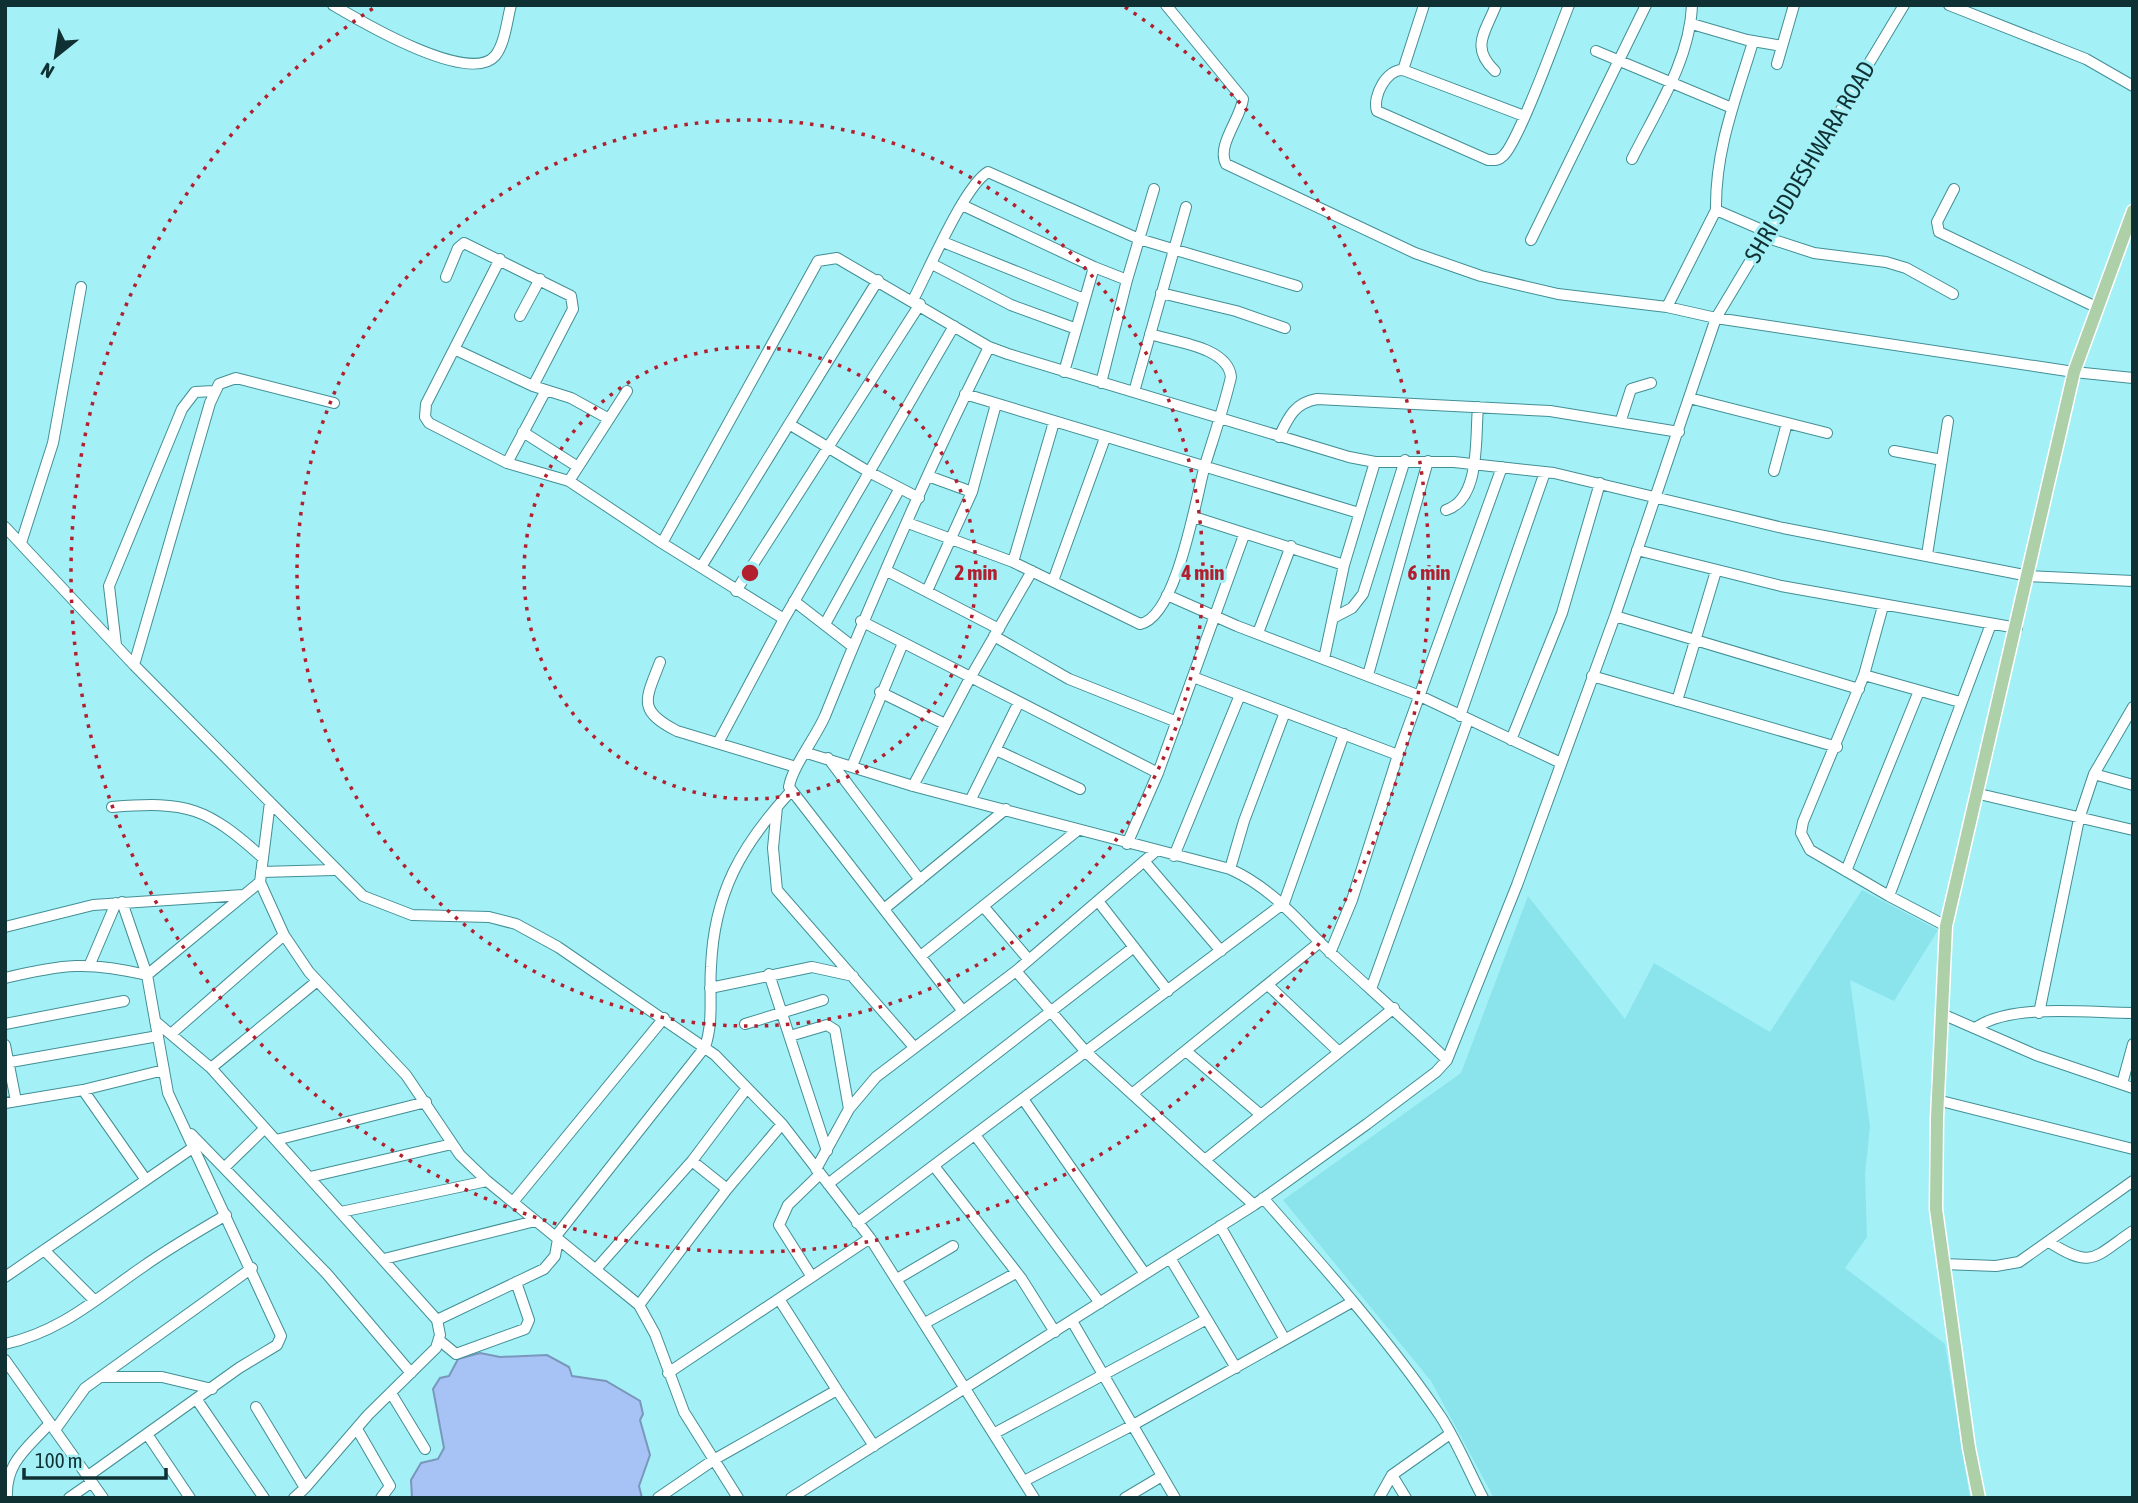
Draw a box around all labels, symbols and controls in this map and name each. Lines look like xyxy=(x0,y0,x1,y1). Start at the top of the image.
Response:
north arrow xyxy=(21,21,91,91)
street label: SHRI SIDDESHWARA ROAD xyxy=(1739,56,1880,267)
text: N xyxy=(37,58,58,83)
text: 2 min xyxy=(955,560,997,584)
text: 4 min xyxy=(1181,560,1224,584)
text: 6 min xyxy=(1408,560,1450,584)
centre of rings xyxy=(738,561,762,585)
scale bar xyxy=(24,1436,166,1480)
text: 100 m xyxy=(35,1448,83,1472)

